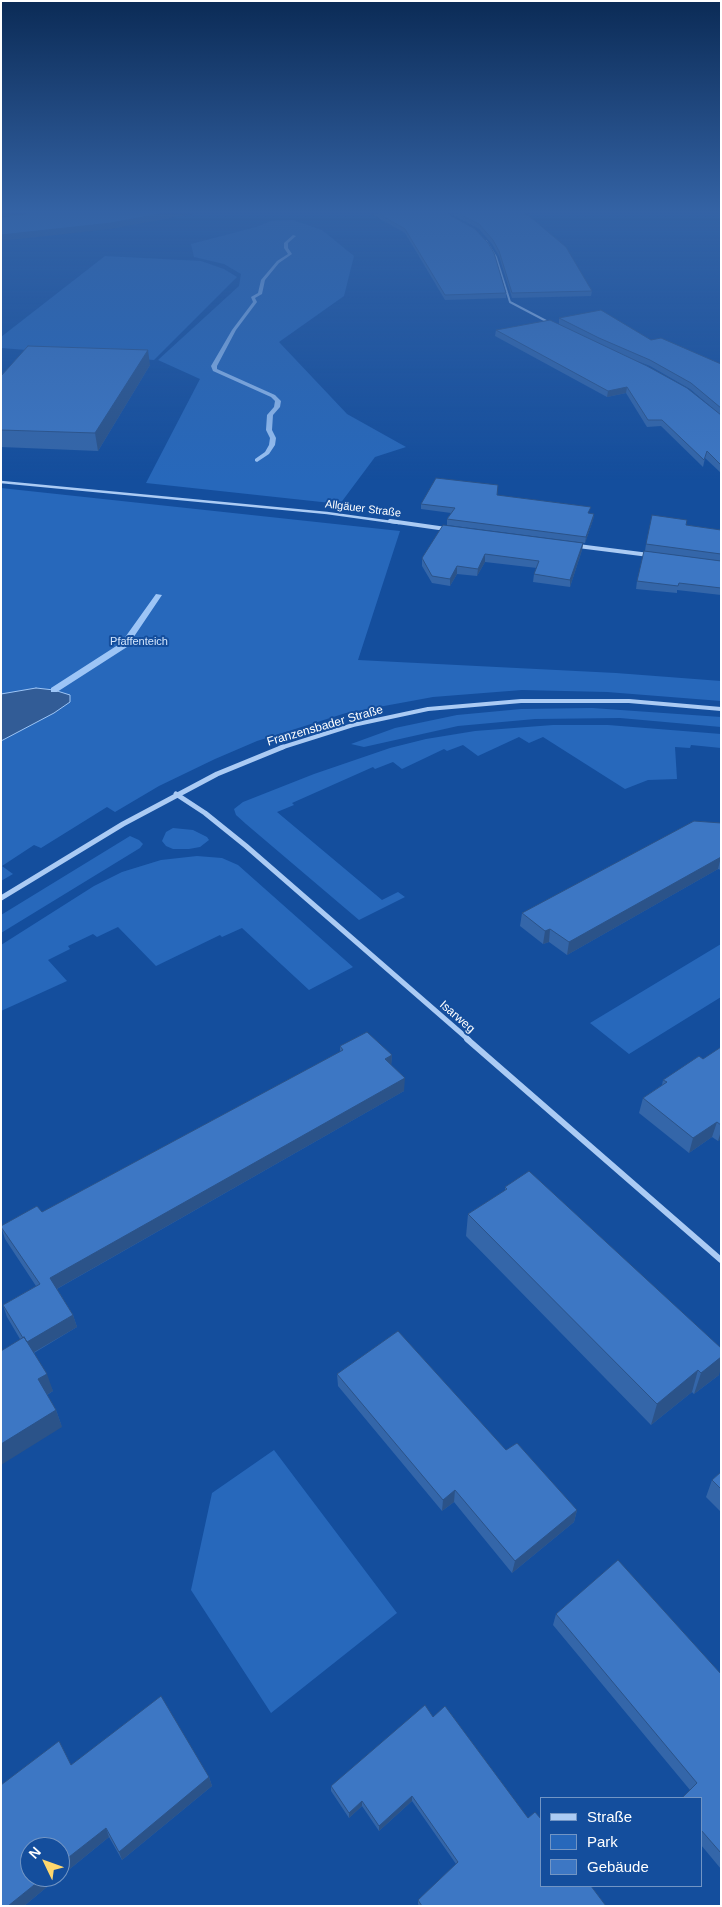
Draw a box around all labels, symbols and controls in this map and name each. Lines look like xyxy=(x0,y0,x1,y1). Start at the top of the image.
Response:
street label: Allgäuer Straße xyxy=(324,498,402,520)
park label: Pfaffenteich xyxy=(110,635,168,649)
street label: Franzensbader Straße xyxy=(265,703,385,749)
street label: Isarweg xyxy=(436,998,478,1036)
legend xyxy=(540,1797,702,1887)
text: Straße xyxy=(587,1808,632,1825)
text: Park xyxy=(587,1833,618,1850)
north arrow xyxy=(20,1837,70,1887)
text: N xyxy=(25,1844,44,1862)
text: Gebäude xyxy=(587,1858,649,1875)

